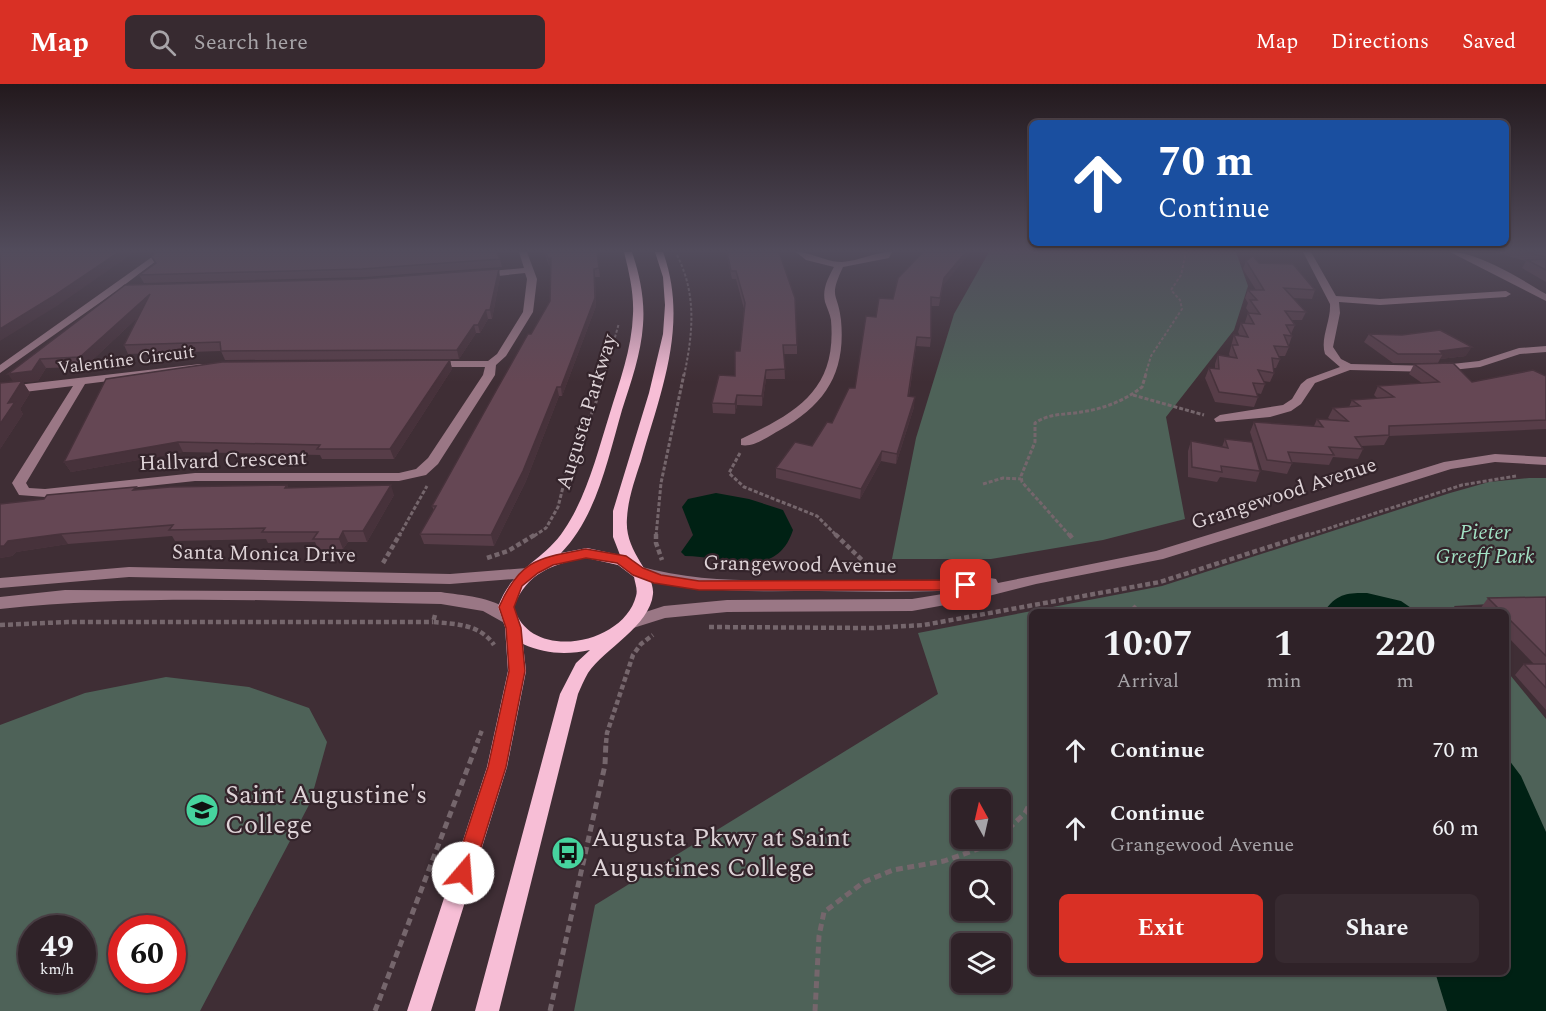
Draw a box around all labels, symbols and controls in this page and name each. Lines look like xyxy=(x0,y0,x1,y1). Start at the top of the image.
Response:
search box xyxy=(125,15,545,69)
text: Map xyxy=(30,21,89,64)
icon: search xyxy=(146,26,179,59)
text: Search here xyxy=(194,26,308,59)
text: Map xyxy=(1256,26,1298,58)
text: Directions xyxy=(1331,26,1429,58)
text: Saved xyxy=(1462,26,1516,58)
text: 70 m xyxy=(1158,131,1253,194)
icon: ahead xyxy=(1059,144,1137,222)
text: Continue xyxy=(1158,188,1270,230)
street label: Augusta Parkway xyxy=(548,329,626,494)
street label: Valentine Circuit xyxy=(56,338,196,382)
street label: Hallvard Crescent xyxy=(139,442,307,480)
street label: Grangewood Avenue xyxy=(1187,449,1381,539)
park label: Pieter Greeff Park xyxy=(1435,517,1535,573)
street label: Santa Monica Drive xyxy=(172,536,356,572)
street label: Grangewood Avenue xyxy=(703,547,897,583)
pin xyxy=(940,559,991,610)
icon: arrive xyxy=(949,568,982,601)
text: 10:07 xyxy=(1102,617,1193,672)
text: 1 xyxy=(1274,617,1294,672)
text: 220 xyxy=(1375,617,1435,672)
text: Arrival xyxy=(1117,666,1179,696)
text: min xyxy=(1266,666,1301,696)
text: m xyxy=(1397,666,1414,696)
icon: ahead xyxy=(1059,734,1092,767)
text: Continue xyxy=(1110,734,1205,767)
text: 70 m xyxy=(1433,734,1479,767)
place label: Saint Augustine's College xyxy=(225,775,427,845)
north arrow xyxy=(951,789,1011,849)
map controls xyxy=(951,789,1011,993)
school or university icon: Saint Augustine's College xyxy=(184,792,220,828)
text: Continue xyxy=(1110,797,1205,830)
icon: ahead xyxy=(1059,812,1092,845)
text: 60 m xyxy=(1433,812,1479,845)
place label: Augusta Pkwy at Saint Augustines College xyxy=(591,818,850,888)
text: Grangewood Avenue xyxy=(1110,830,1294,860)
bus stop icon: Augusta Pkwy at Saint Augustines College xyxy=(550,835,586,871)
position arrow xyxy=(431,841,495,905)
button: search xyxy=(951,861,1011,921)
button: Exit xyxy=(1059,894,1263,963)
button: Share xyxy=(1275,894,1479,963)
speed limit sign: 60 xyxy=(108,915,186,993)
text: 49 xyxy=(40,924,74,970)
button: layers xyxy=(951,933,1011,993)
text: km/h xyxy=(40,958,74,981)

